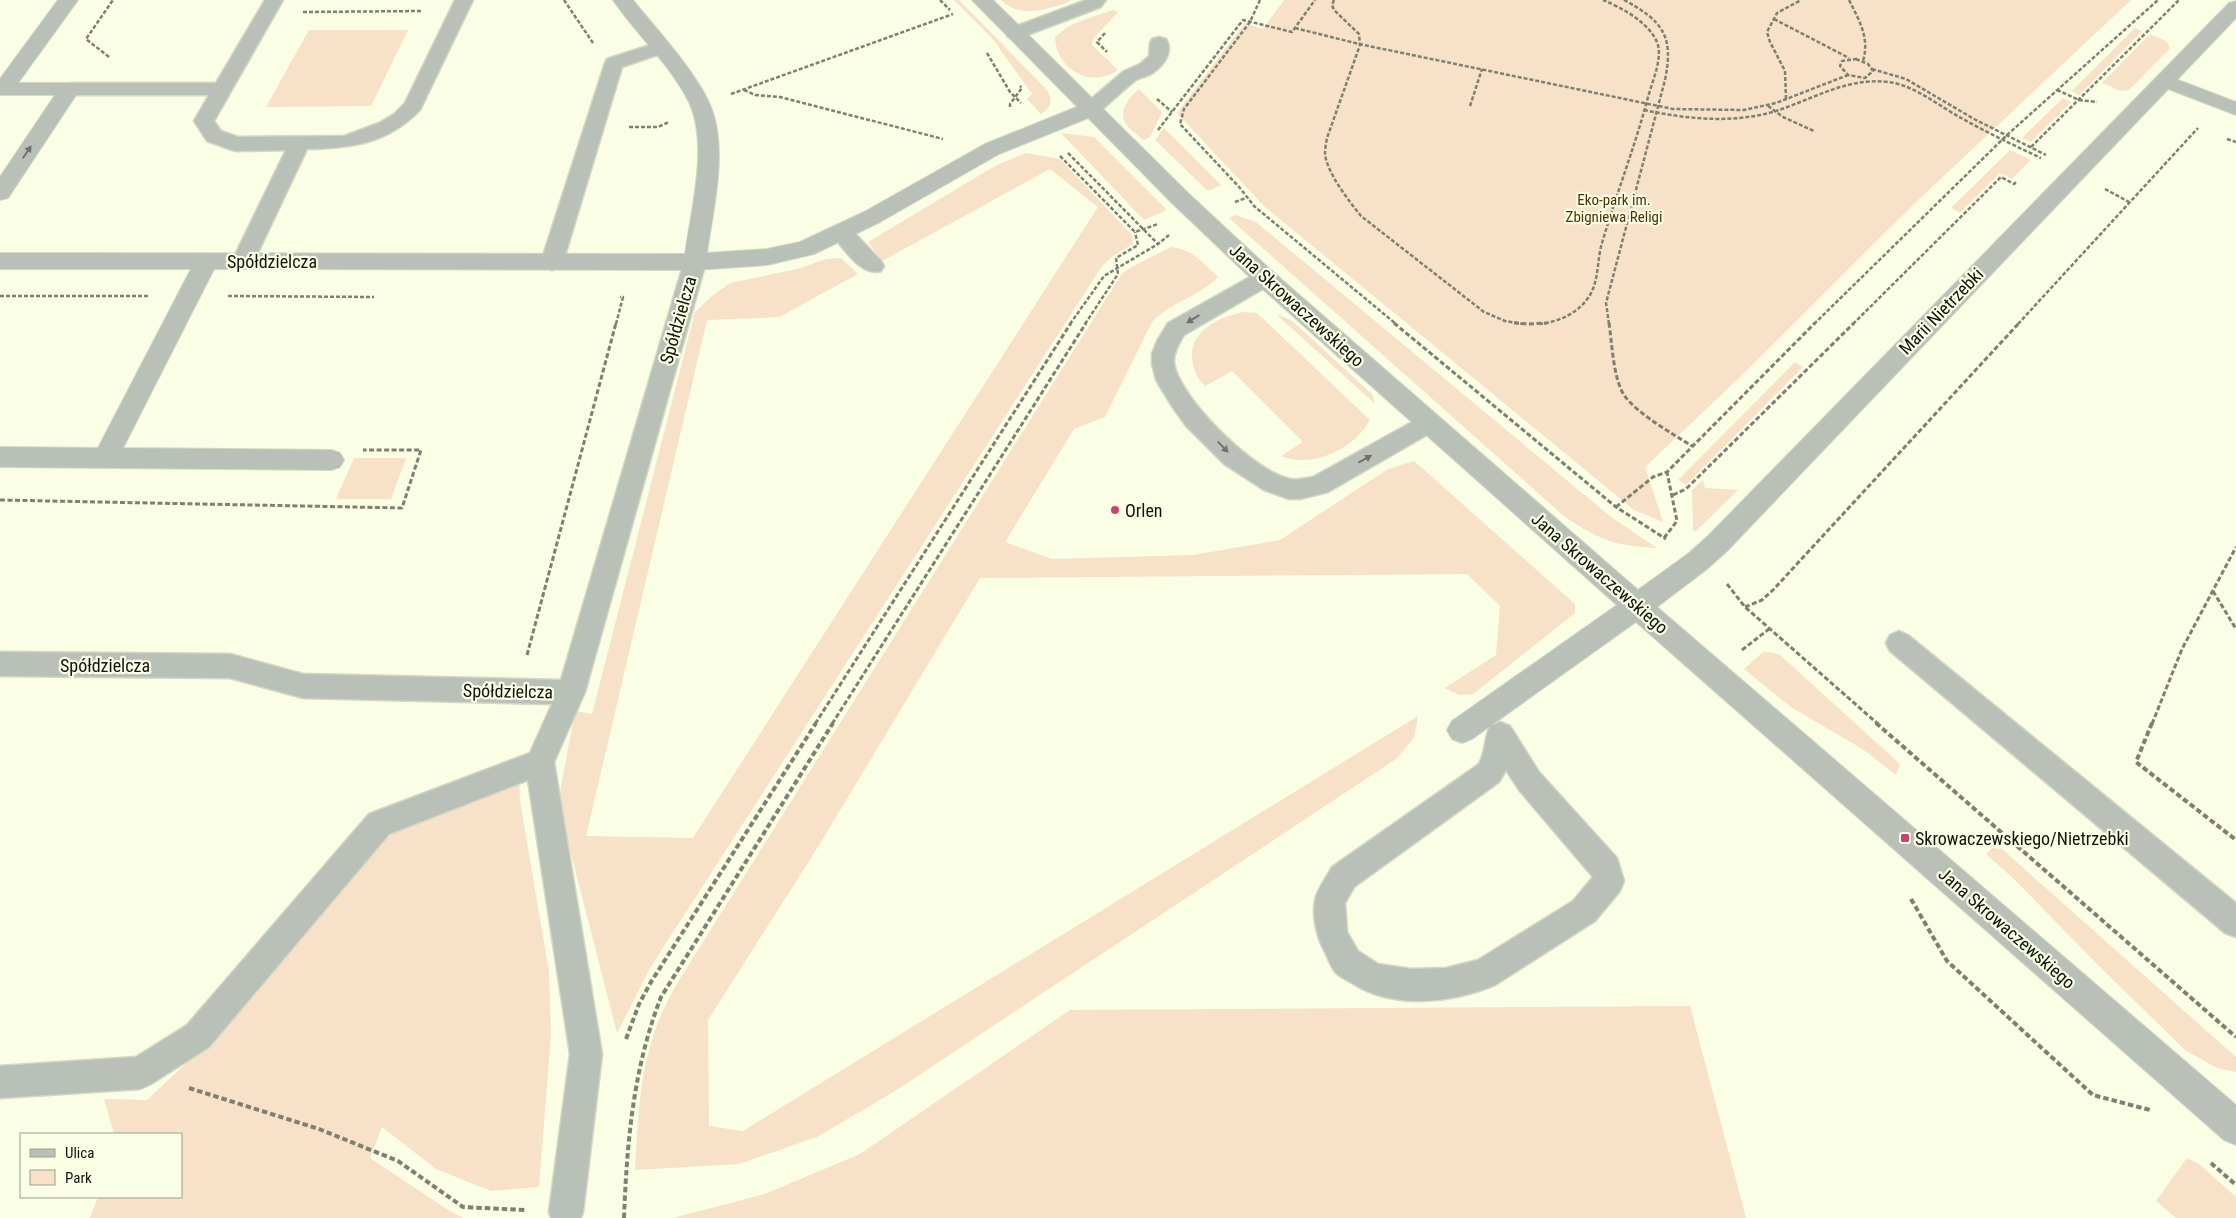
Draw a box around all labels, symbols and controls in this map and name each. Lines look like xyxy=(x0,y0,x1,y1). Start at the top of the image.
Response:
one-way arrow xyxy=(22,145,32,159)
park label: Eko-park im. Zbigniewa Religi xyxy=(1566,191,1662,226)
street label: Jana Skrowaczewskiego xyxy=(1225,239,1369,371)
street label: Spółdzielcza xyxy=(227,251,317,272)
street label: Marii Nietrzebki xyxy=(1895,263,1987,359)
street label: Spółdzielcza xyxy=(655,274,701,366)
one-way arrow xyxy=(1186,314,1199,323)
one-way arrow xyxy=(1217,441,1229,453)
one-way arrow xyxy=(1358,455,1371,464)
place label: Orlen xyxy=(1125,500,1163,521)
marker: Orlen xyxy=(1109,504,1121,516)
street label: Jana Skrowaczewskiego xyxy=(1527,508,1673,638)
street label: Spółdzielcza xyxy=(60,655,150,676)
street label: Spółdzielcza xyxy=(463,680,553,702)
place label: Skrowaczewskiego/Nietrzebki xyxy=(1915,828,2129,849)
marker: Skrowaczewskiego/Nietrzebki xyxy=(1899,832,1911,844)
street label: Jana Skrowaczewskiego xyxy=(1934,863,2080,993)
legend xyxy=(20,1133,182,1198)
text: Ulica xyxy=(65,1144,94,1162)
text: Park xyxy=(65,1169,92,1187)

